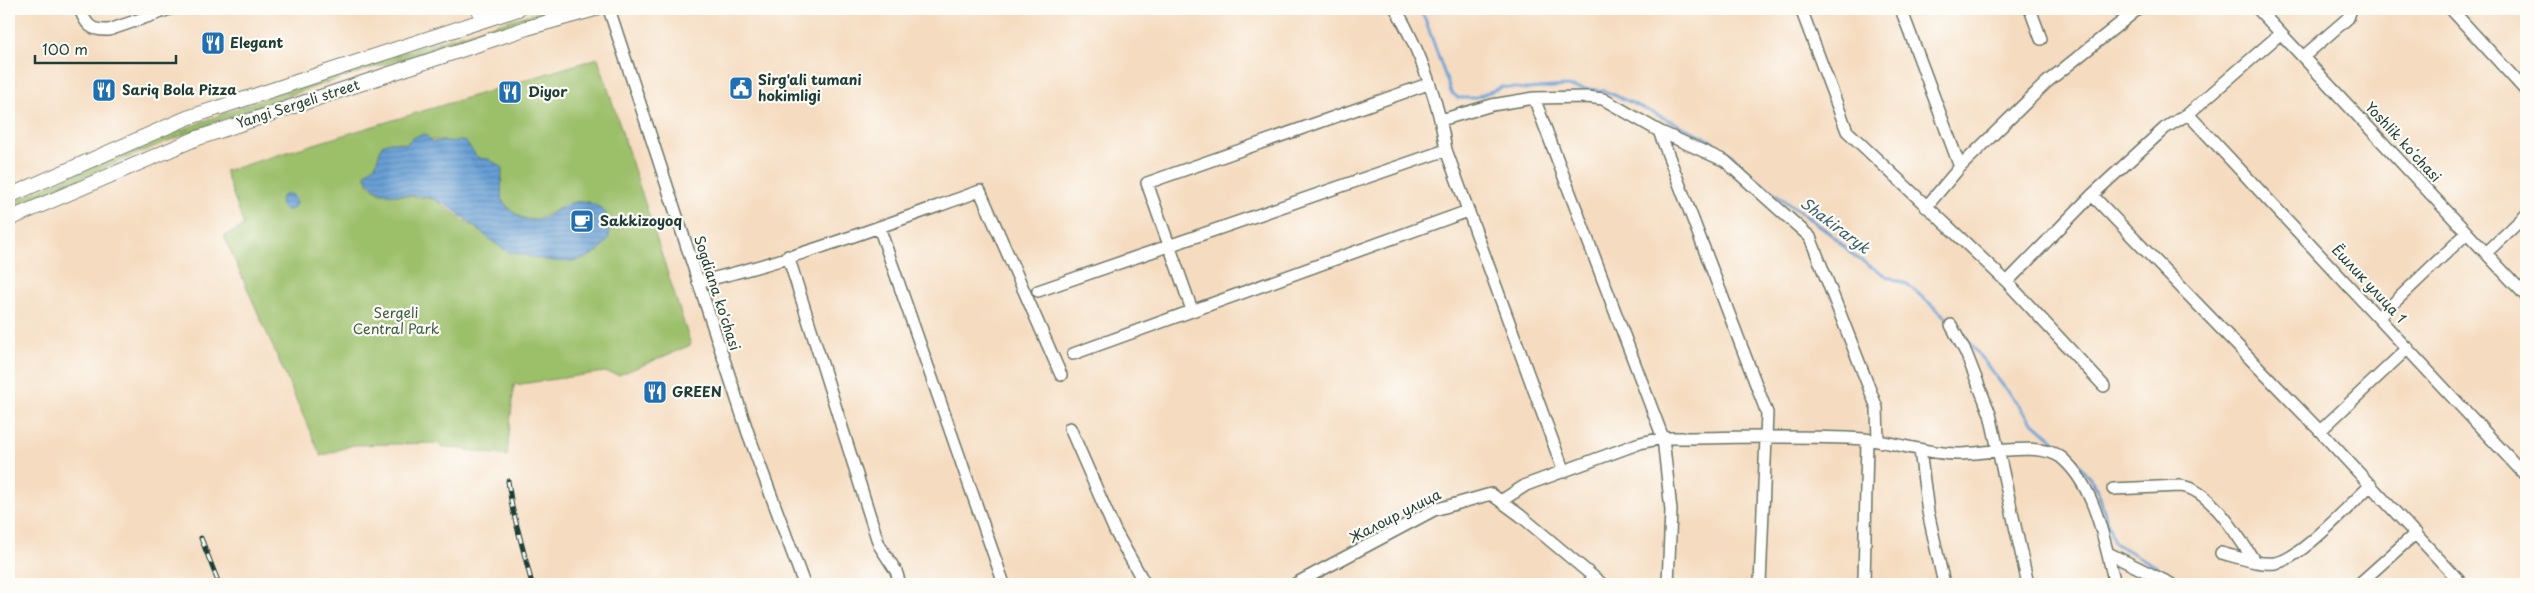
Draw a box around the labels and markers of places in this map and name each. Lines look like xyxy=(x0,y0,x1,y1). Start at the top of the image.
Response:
restaurant icon: Elegant xyxy=(200,30,226,56)
place label: Elegant xyxy=(230,32,284,53)
place label: Sirg'ali tumani hokimligi xyxy=(758,69,861,106)
public building icon: Sirg'ali tumani hokimligi xyxy=(728,75,754,101)
restaurant icon: Sariq Bola Pizza xyxy=(91,77,117,103)
place label: Sariq Bola Pizza xyxy=(122,79,237,100)
restaurant icon: Diyor xyxy=(497,79,523,105)
place label: Diyor xyxy=(528,81,568,102)
cafe icon: Sakkizoyoq xyxy=(569,208,595,234)
place label: Sakkizoyoq xyxy=(600,210,683,231)
restaurant icon: GREEN xyxy=(642,379,668,405)
place label: GREEN xyxy=(672,381,722,402)

